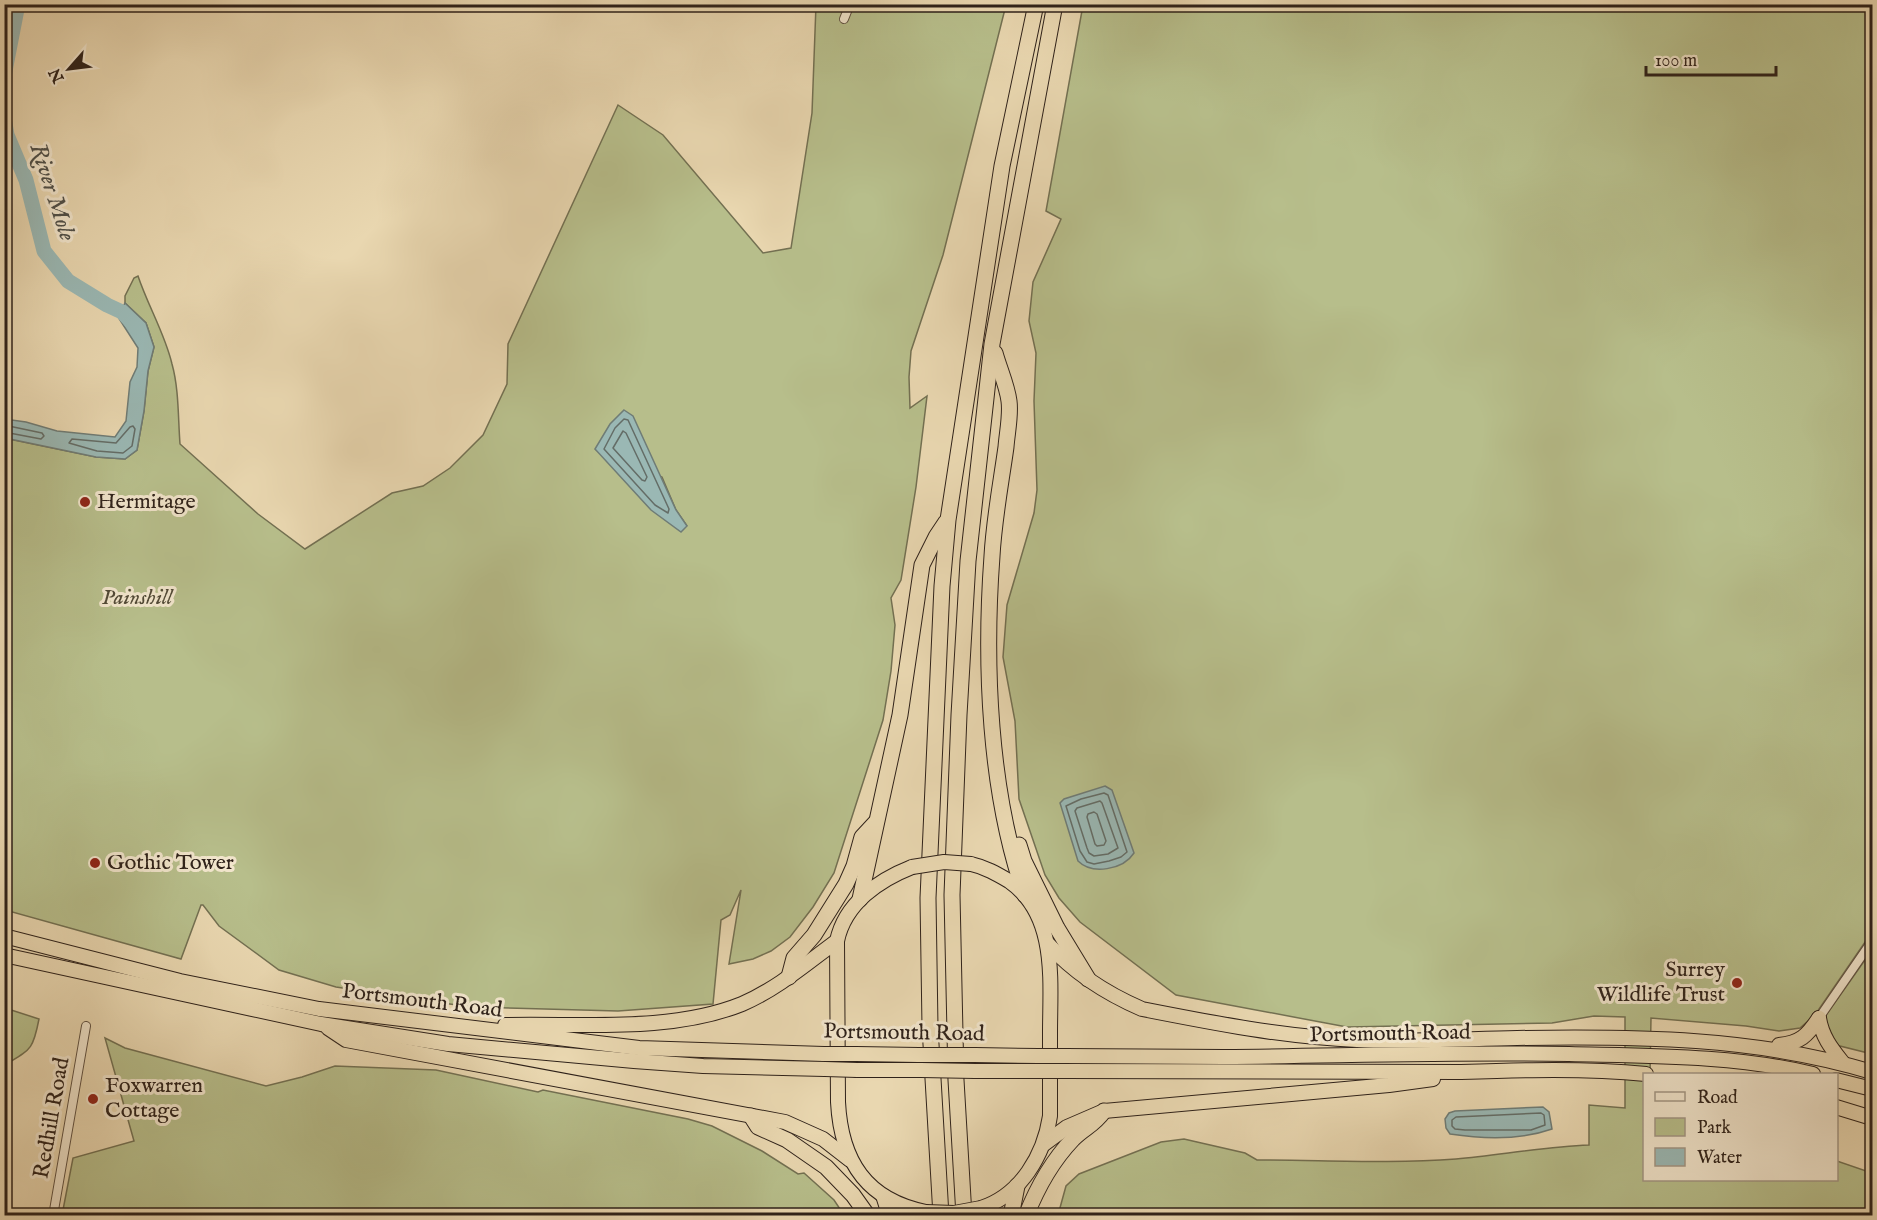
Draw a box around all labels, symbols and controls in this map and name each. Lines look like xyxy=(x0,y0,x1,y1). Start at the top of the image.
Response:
north arrow xyxy=(39,39,99,99)
scale bar xyxy=(1646,39,1776,77)
text: 100 m xyxy=(1655,50,1697,73)
text: N xyxy=(45,64,70,87)
water label: River Mole xyxy=(22,139,82,245)
place label: Hermitage xyxy=(97,488,196,516)
marker: Hermitage xyxy=(78,495,92,509)
park label: Painshill xyxy=(102,584,174,612)
place label: Gothic Tower xyxy=(107,849,234,877)
marker: Gothic Tower xyxy=(88,856,102,870)
place label: Surrey Wildlife Trust xyxy=(1597,956,1725,1009)
marker: Surrey Wildlife Trust xyxy=(1730,976,1744,990)
street label: Portsmouth Road xyxy=(340,977,504,1025)
street label: Portsmouth Road xyxy=(823,1018,985,1048)
street label: Portsmouth Road xyxy=(1309,1019,1471,1049)
street label: Redhill Road xyxy=(28,1055,76,1181)
place label: Foxwarren Cottage xyxy=(105,1072,203,1125)
legend xyxy=(1643,1073,1838,1181)
text: Road xyxy=(1697,1087,1738,1110)
marker: Foxwarren Cottage xyxy=(86,1092,100,1106)
text: Park xyxy=(1697,1117,1732,1140)
text: Water xyxy=(1697,1147,1742,1170)

